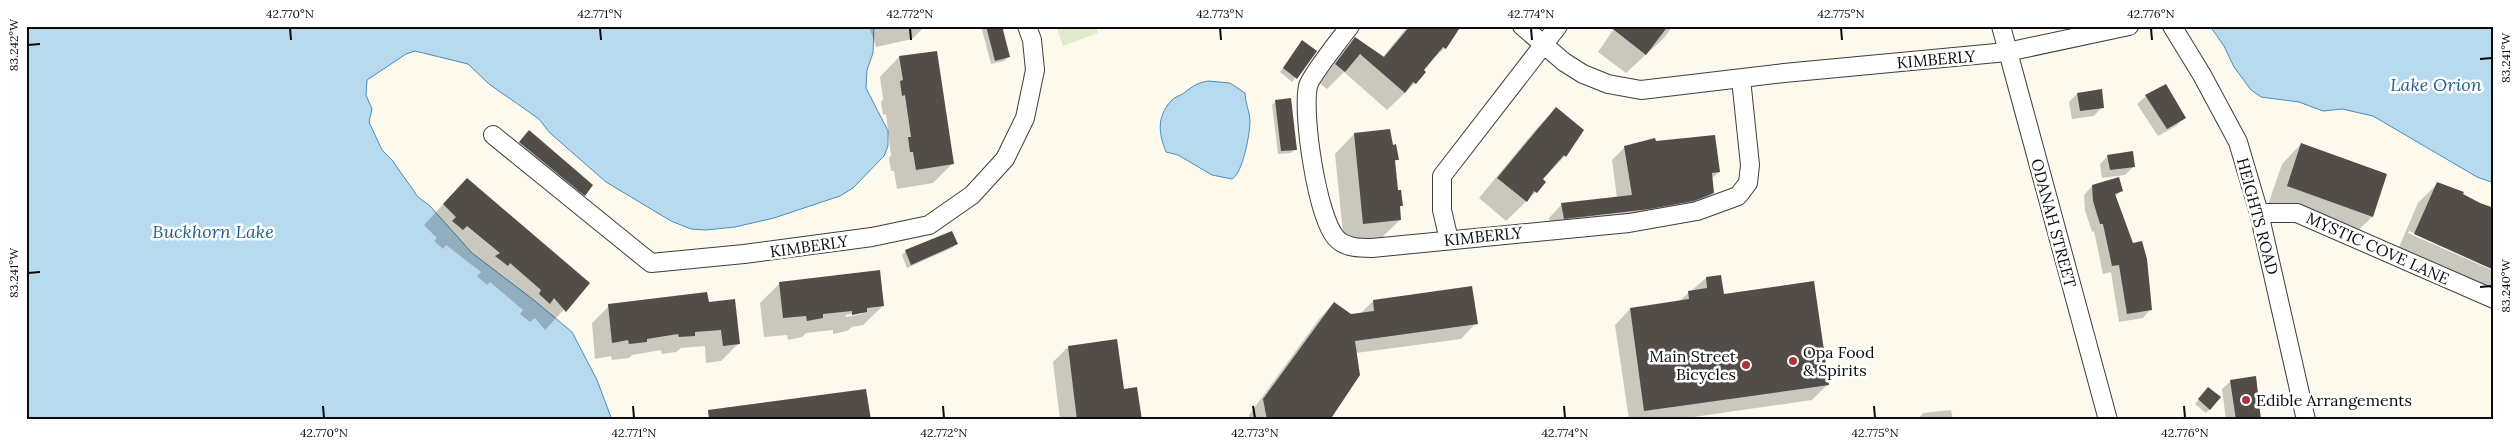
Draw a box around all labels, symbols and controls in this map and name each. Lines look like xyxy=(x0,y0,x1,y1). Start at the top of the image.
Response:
text: 42.770°N xyxy=(266,6,314,21)
text: 42.771°N xyxy=(578,6,622,21)
text: 42.772°N xyxy=(886,6,934,21)
text: 42.773°N xyxy=(1196,6,1244,21)
text: 42.774°N xyxy=(1508,6,1554,21)
text: 42.775°N xyxy=(1817,6,1865,21)
text: 42.776°N xyxy=(2127,6,2175,21)
text: 83.242°W xyxy=(6,18,21,71)
text: 83.241°W xyxy=(2498,32,2513,83)
street label: KIMBERLY xyxy=(1896,46,1977,72)
water label: Lake Orion xyxy=(2390,73,2482,96)
street label: HEIGHTS ROAD xyxy=(2233,155,2283,277)
street label: ODANAH STREET xyxy=(2027,156,2081,290)
street label: MYSTIC COVE LANE xyxy=(2303,207,2453,289)
water label: Buckhorn Lake xyxy=(152,220,274,243)
street label: KIMBERLY xyxy=(1443,222,1524,250)
street label: KIMBERLY xyxy=(769,230,850,261)
text: 83.241°W xyxy=(6,247,21,298)
text: 83.240°W xyxy=(2498,258,2513,313)
place label: Opa Food & Spirits xyxy=(1803,342,1875,380)
place label: Main Street Bicycles xyxy=(1649,346,1737,384)
marker: Opa Food & Spirits xyxy=(1787,355,1799,367)
marker: Main Street Bicycles xyxy=(1740,359,1752,371)
place label: Edible Arrangements xyxy=(2256,390,2412,410)
marker: Edible Arrangements xyxy=(2240,394,2252,406)
text: 42.770°N xyxy=(300,425,348,440)
text: 42.771°N xyxy=(612,425,656,440)
text: 42.772°N xyxy=(920,425,968,440)
text: 42.773°N xyxy=(1231,425,1279,440)
text: 42.774°N xyxy=(1542,425,1588,440)
text: 42.775°N xyxy=(1851,425,1899,440)
text: 42.776°N xyxy=(2161,425,2209,440)

